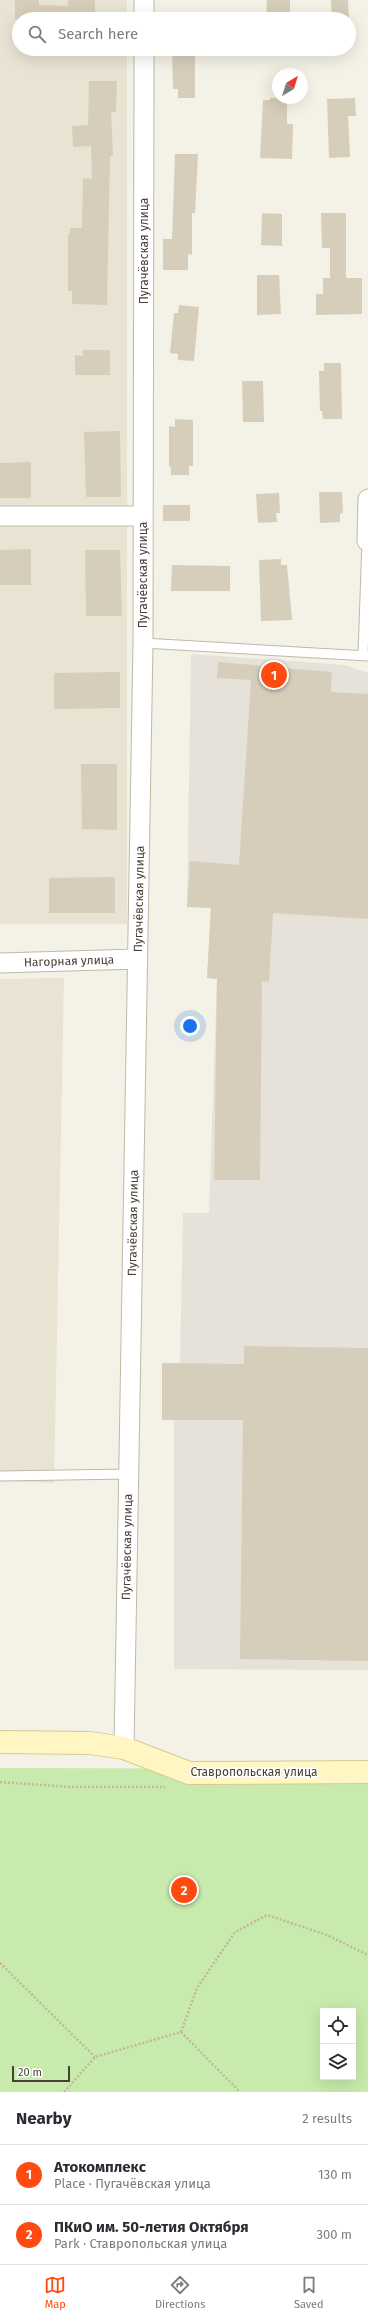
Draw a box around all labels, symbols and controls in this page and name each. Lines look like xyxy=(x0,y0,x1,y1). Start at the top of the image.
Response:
search box xyxy=(12,12,356,56)
icon: search xyxy=(26,23,48,45)
text: Search here xyxy=(58,25,138,43)
north arrow xyxy=(272,68,308,104)
street label: Пугачёвская улица xyxy=(137,198,151,304)
street label: Пугачёвская улица xyxy=(136,522,150,628)
pin: 1 xyxy=(261,660,287,690)
street label: Пугачёвская улица xyxy=(131,846,147,952)
street label: Нагорная улица xyxy=(24,952,114,970)
your location xyxy=(180,1016,200,1036)
street label: Пугачёвская улица xyxy=(125,1170,141,1276)
street label: Пугачёвская улица xyxy=(119,1494,135,1600)
street label: Ставропольская улица xyxy=(190,1765,318,1779)
pin: 2 xyxy=(171,1875,197,1905)
map controls xyxy=(320,2008,356,2080)
button: locate xyxy=(320,2008,356,2044)
button: layers xyxy=(320,2044,356,2080)
scale bar xyxy=(12,2064,70,2083)
text: 20 m xyxy=(18,2066,42,2079)
text: Nearby xyxy=(16,2108,71,2129)
text: 2 results xyxy=(302,2111,352,2126)
text: Атокомплекс xyxy=(54,2158,146,2176)
text: 1 xyxy=(26,2167,32,2182)
text: 130 m xyxy=(318,2167,352,2182)
text: Place · Пугачёвская улица xyxy=(54,2176,211,2191)
text: ПКиО им. 50-летия Октября xyxy=(54,2218,249,2236)
text: 2 xyxy=(26,2227,32,2242)
text: 300 m xyxy=(316,2227,352,2242)
text: Park · Ставропольская улица xyxy=(54,2236,227,2251)
tab: Map xyxy=(44,2274,66,2311)
tab: Directions xyxy=(155,2274,205,2311)
tab: Saved xyxy=(294,2274,324,2311)

